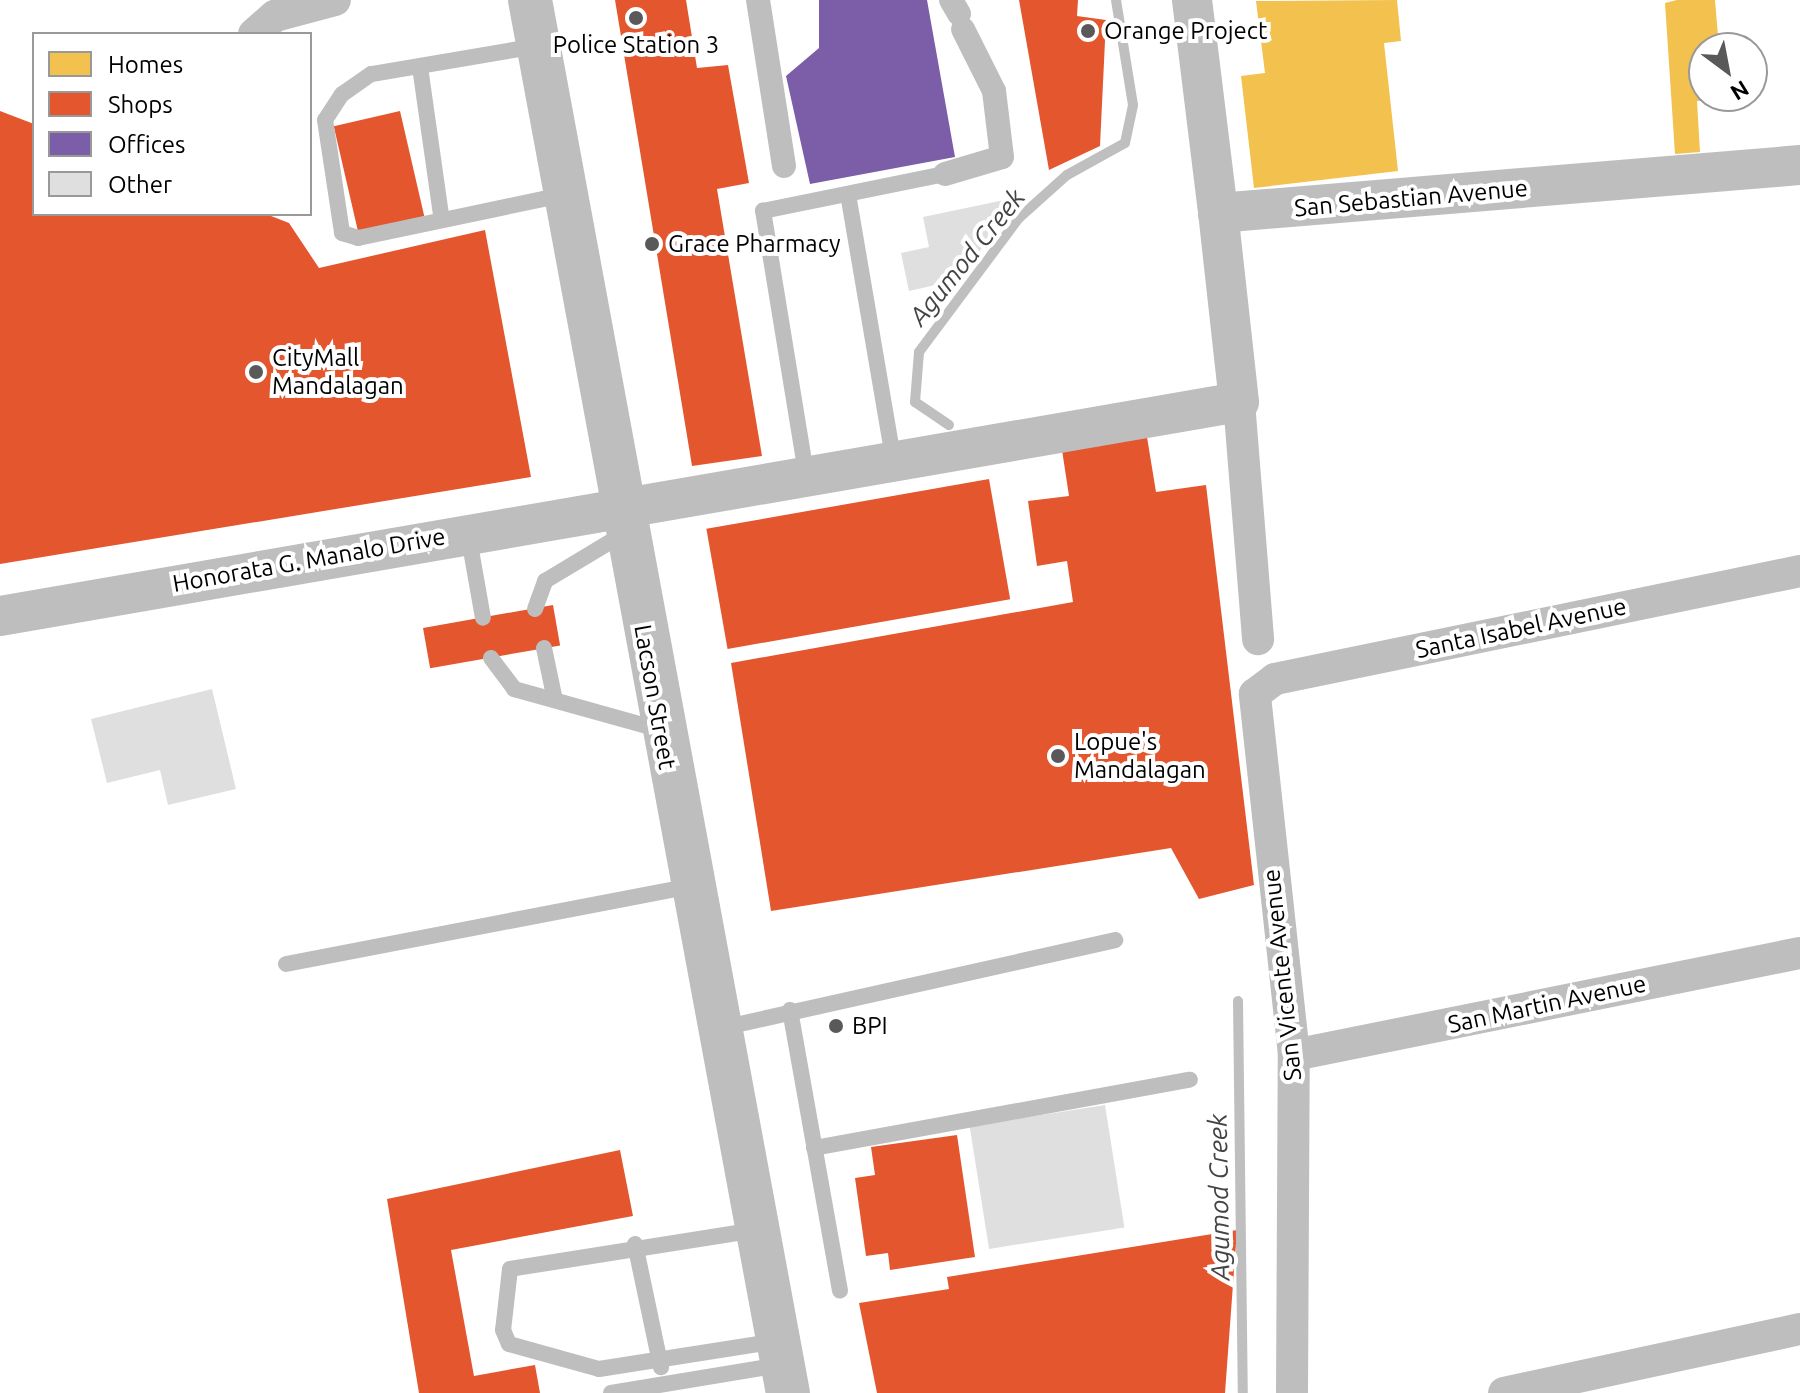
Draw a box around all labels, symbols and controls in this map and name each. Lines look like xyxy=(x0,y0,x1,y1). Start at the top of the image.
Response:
marker: Police Station 3 xyxy=(627,9,645,27)
place label: Orange Project xyxy=(1104,17,1267,45)
marker: Orange Project xyxy=(1079,22,1097,40)
place label: Police Station 3 xyxy=(553,31,719,59)
legend xyxy=(32,32,312,216)
north arrow xyxy=(1688,32,1768,112)
text: Homes xyxy=(108,51,183,78)
text: N xyxy=(1726,76,1754,106)
text: Shops xyxy=(108,91,173,118)
text: Offices xyxy=(108,131,186,158)
text: Other xyxy=(108,171,172,198)
street label: San Sebastian Avenue xyxy=(1293,173,1529,223)
water label: Agumod Creek xyxy=(902,182,1032,332)
place label: Grace Pharmacy xyxy=(668,230,841,258)
marker: Grace Pharmacy xyxy=(643,235,661,253)
place label: CityMall Mandalagan xyxy=(272,344,404,400)
marker: CityMall Mandalagan xyxy=(247,363,265,381)
street label: Honorata G. Manalo Drive xyxy=(170,522,448,598)
street label: Santa Isabel Avenue xyxy=(1413,592,1629,664)
street label: Lacson Street xyxy=(628,622,682,772)
place label: Lopue's Mandalagan xyxy=(1074,728,1206,784)
marker: Lopue's Mandalagan xyxy=(1049,747,1067,765)
street label: San Vicente Avenue xyxy=(1257,868,1307,1082)
street label: San Martin Avenue xyxy=(1445,969,1649,1039)
place label: BPI xyxy=(852,1012,888,1040)
marker: BPI xyxy=(827,1017,845,1035)
water label: Agumod Creek xyxy=(1202,1113,1236,1281)

